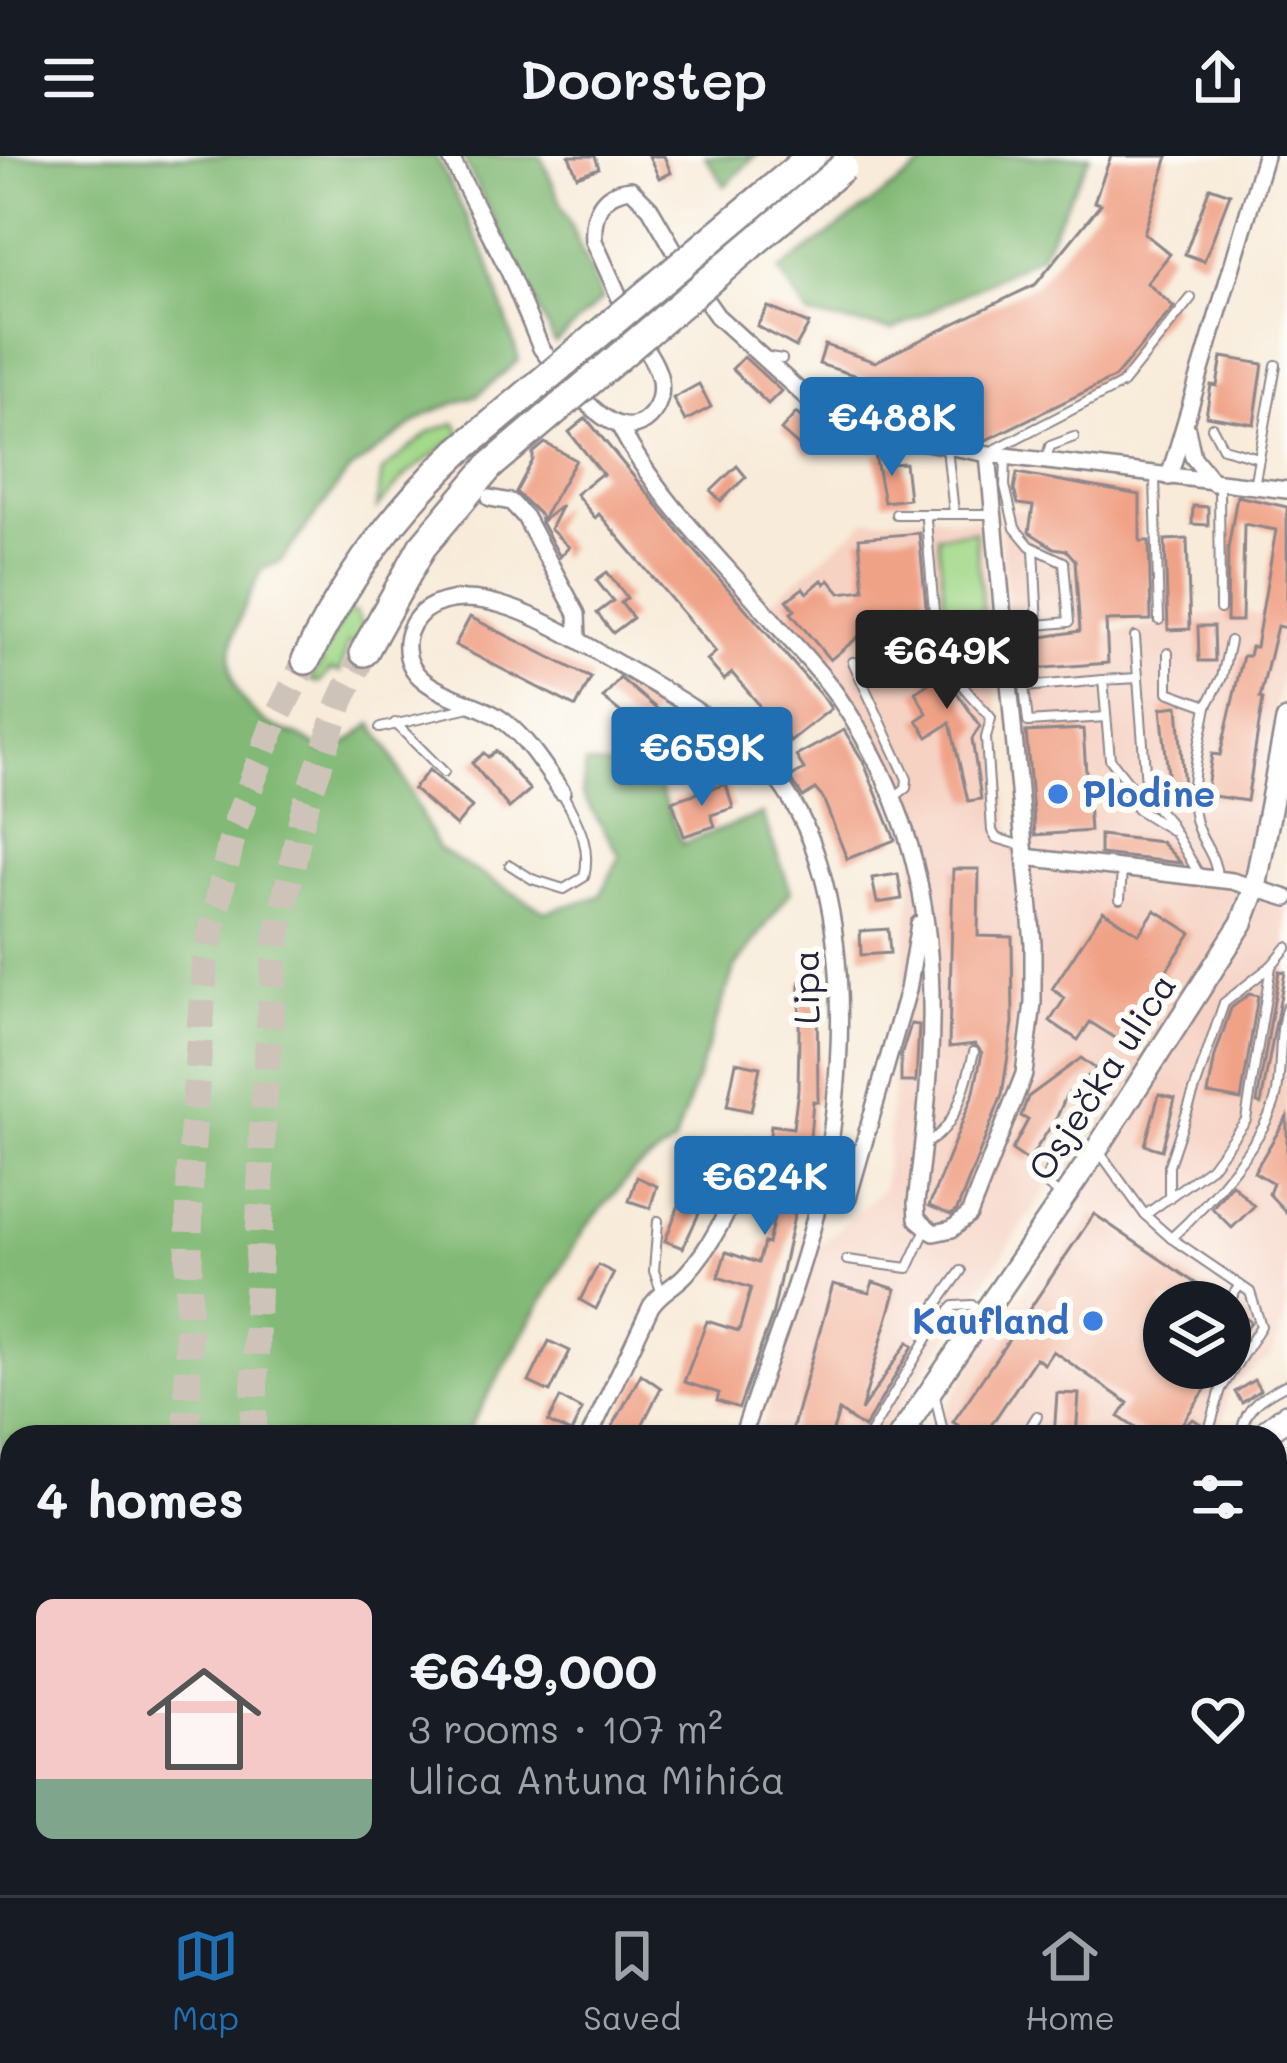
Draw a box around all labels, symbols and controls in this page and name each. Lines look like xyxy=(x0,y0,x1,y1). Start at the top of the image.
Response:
text: Doorstep xyxy=(519,43,768,114)
icon: menu xyxy=(36,45,102,111)
icon: share xyxy=(1185,45,1251,111)
pin: €488K xyxy=(808,377,976,479)
text: €488K xyxy=(827,390,957,441)
pin: €649K xyxy=(863,610,1031,712)
text: €649K xyxy=(882,623,1012,674)
pin: €659K xyxy=(618,707,786,809)
text: €659K xyxy=(638,720,766,771)
place label: Plodine xyxy=(1082,769,1215,816)
marker: Plodine xyxy=(1045,781,1071,807)
street label: Lipa xyxy=(780,949,829,1025)
street label: Osječka ulica xyxy=(1016,964,1185,1189)
pin: €624K xyxy=(681,1136,849,1238)
text: €624K xyxy=(701,1149,829,1200)
map controls xyxy=(1143,1281,1251,1389)
button: layers xyxy=(1143,1281,1251,1389)
place label: Kaufland xyxy=(912,1296,1069,1343)
marker: Kaufland xyxy=(1080,1308,1106,1334)
text: 4 homes xyxy=(36,1464,244,1531)
icon: filters xyxy=(1185,1464,1251,1530)
text: €649,000 xyxy=(408,1635,657,1702)
icon: home xyxy=(132,1647,276,1791)
icon: heart xyxy=(1185,1686,1251,1752)
text: 3 rooms · 107 m² xyxy=(408,1702,723,1753)
text: Ulica Antuna Mihića xyxy=(408,1753,785,1804)
tab: Map xyxy=(172,1923,239,2038)
tab: Saved xyxy=(583,1923,681,2038)
tab: Home xyxy=(1025,1923,1115,2038)

